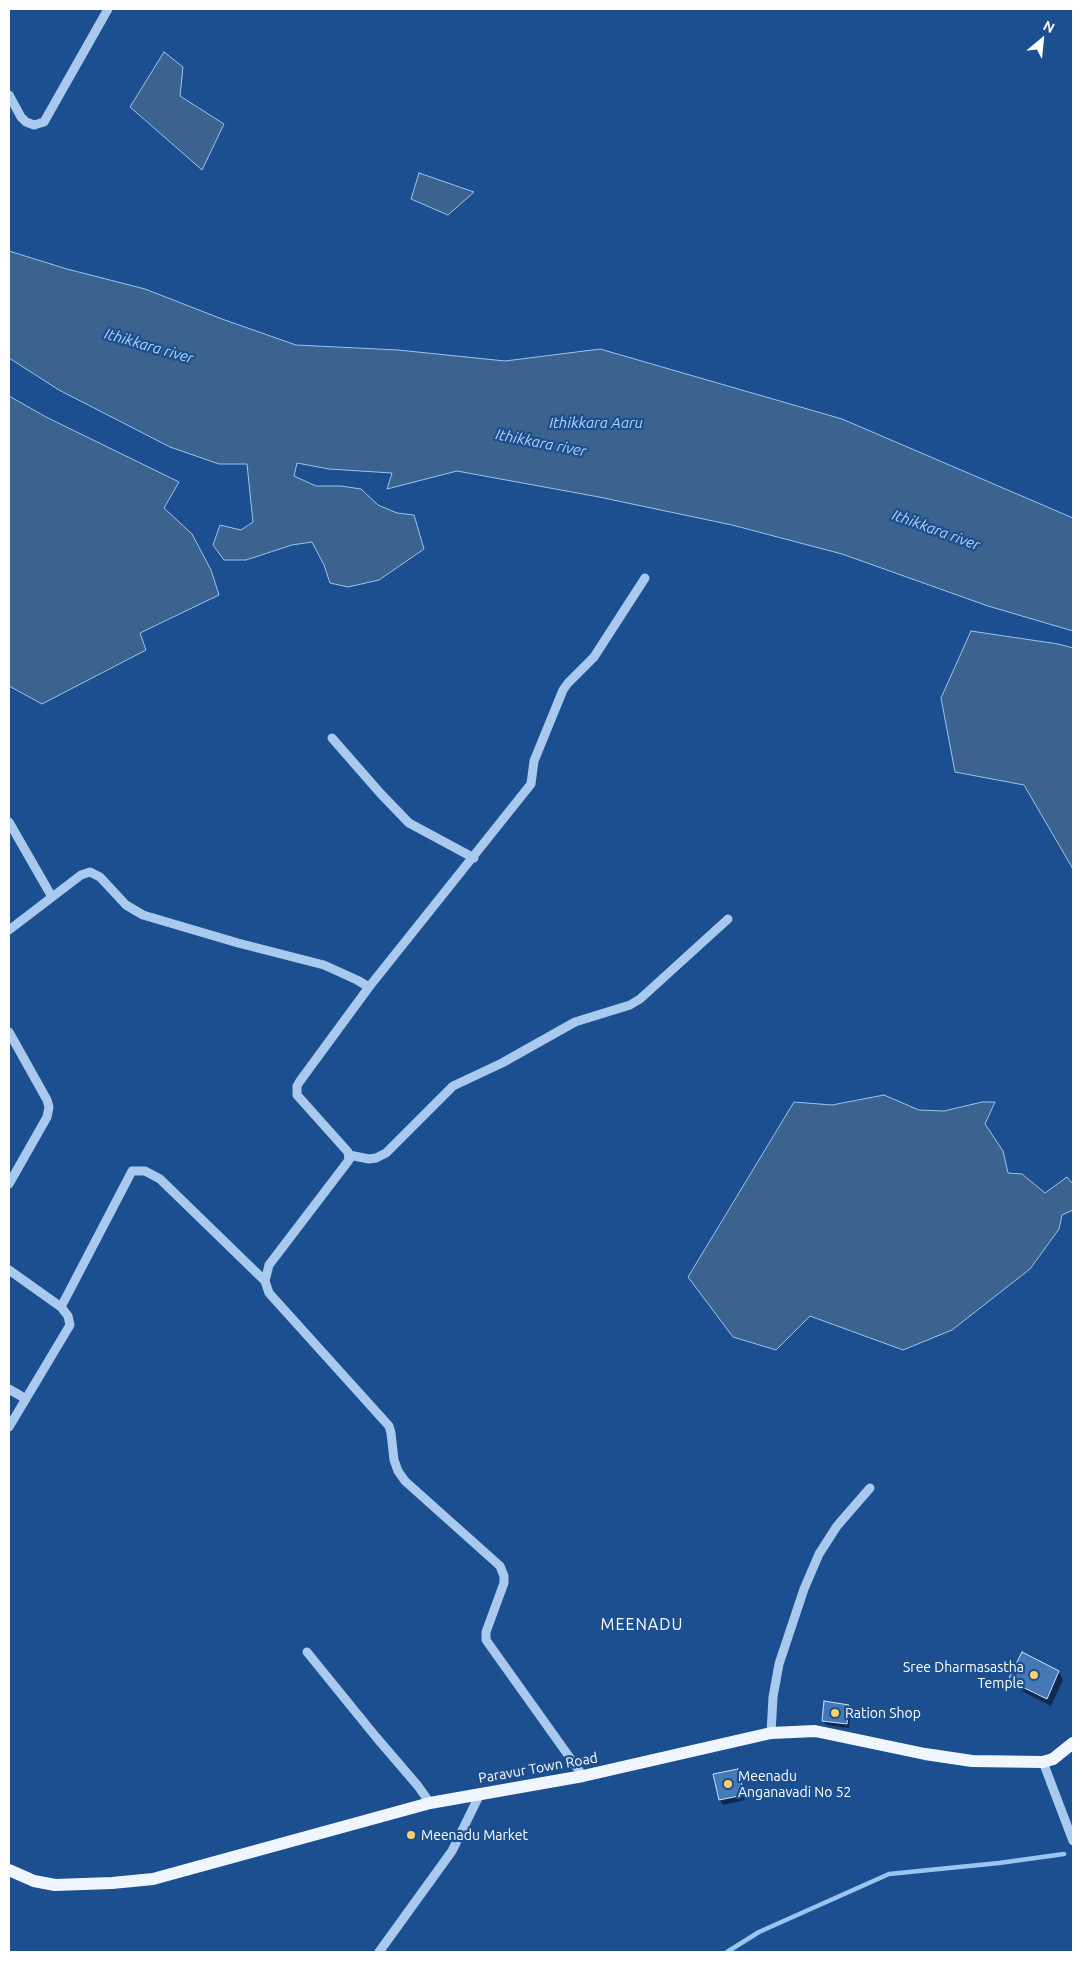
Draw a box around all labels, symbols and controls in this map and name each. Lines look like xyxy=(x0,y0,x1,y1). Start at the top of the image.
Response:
north arrow xyxy=(1017,15,1067,65)
text: N xyxy=(1041,17,1057,36)
water label: Ithikkara river xyxy=(102,325,196,367)
water label: Ithikkara Aaru xyxy=(549,414,643,432)
water label: Ithikkara river xyxy=(494,425,588,461)
water label: Ithikkara river xyxy=(890,506,982,554)
district label: MEENADU xyxy=(600,1615,684,1635)
place label: Sree Dharmasastha Temple xyxy=(903,1659,1024,1691)
marker: Sree Dharmasastha Temple xyxy=(1028,1669,1040,1681)
place label: Ration Shop xyxy=(845,1705,921,1721)
marker: Ration Shop xyxy=(829,1707,841,1719)
street label: Paravur Town Road xyxy=(477,1749,599,1787)
place label: Meenadu Anganavadi No 52 xyxy=(738,1768,852,1800)
marker: Meenadu Anganavadi No 52 xyxy=(722,1778,734,1790)
place label: Meenadu Market xyxy=(421,1827,528,1843)
marker: Meenadu Market xyxy=(405,1829,417,1841)

